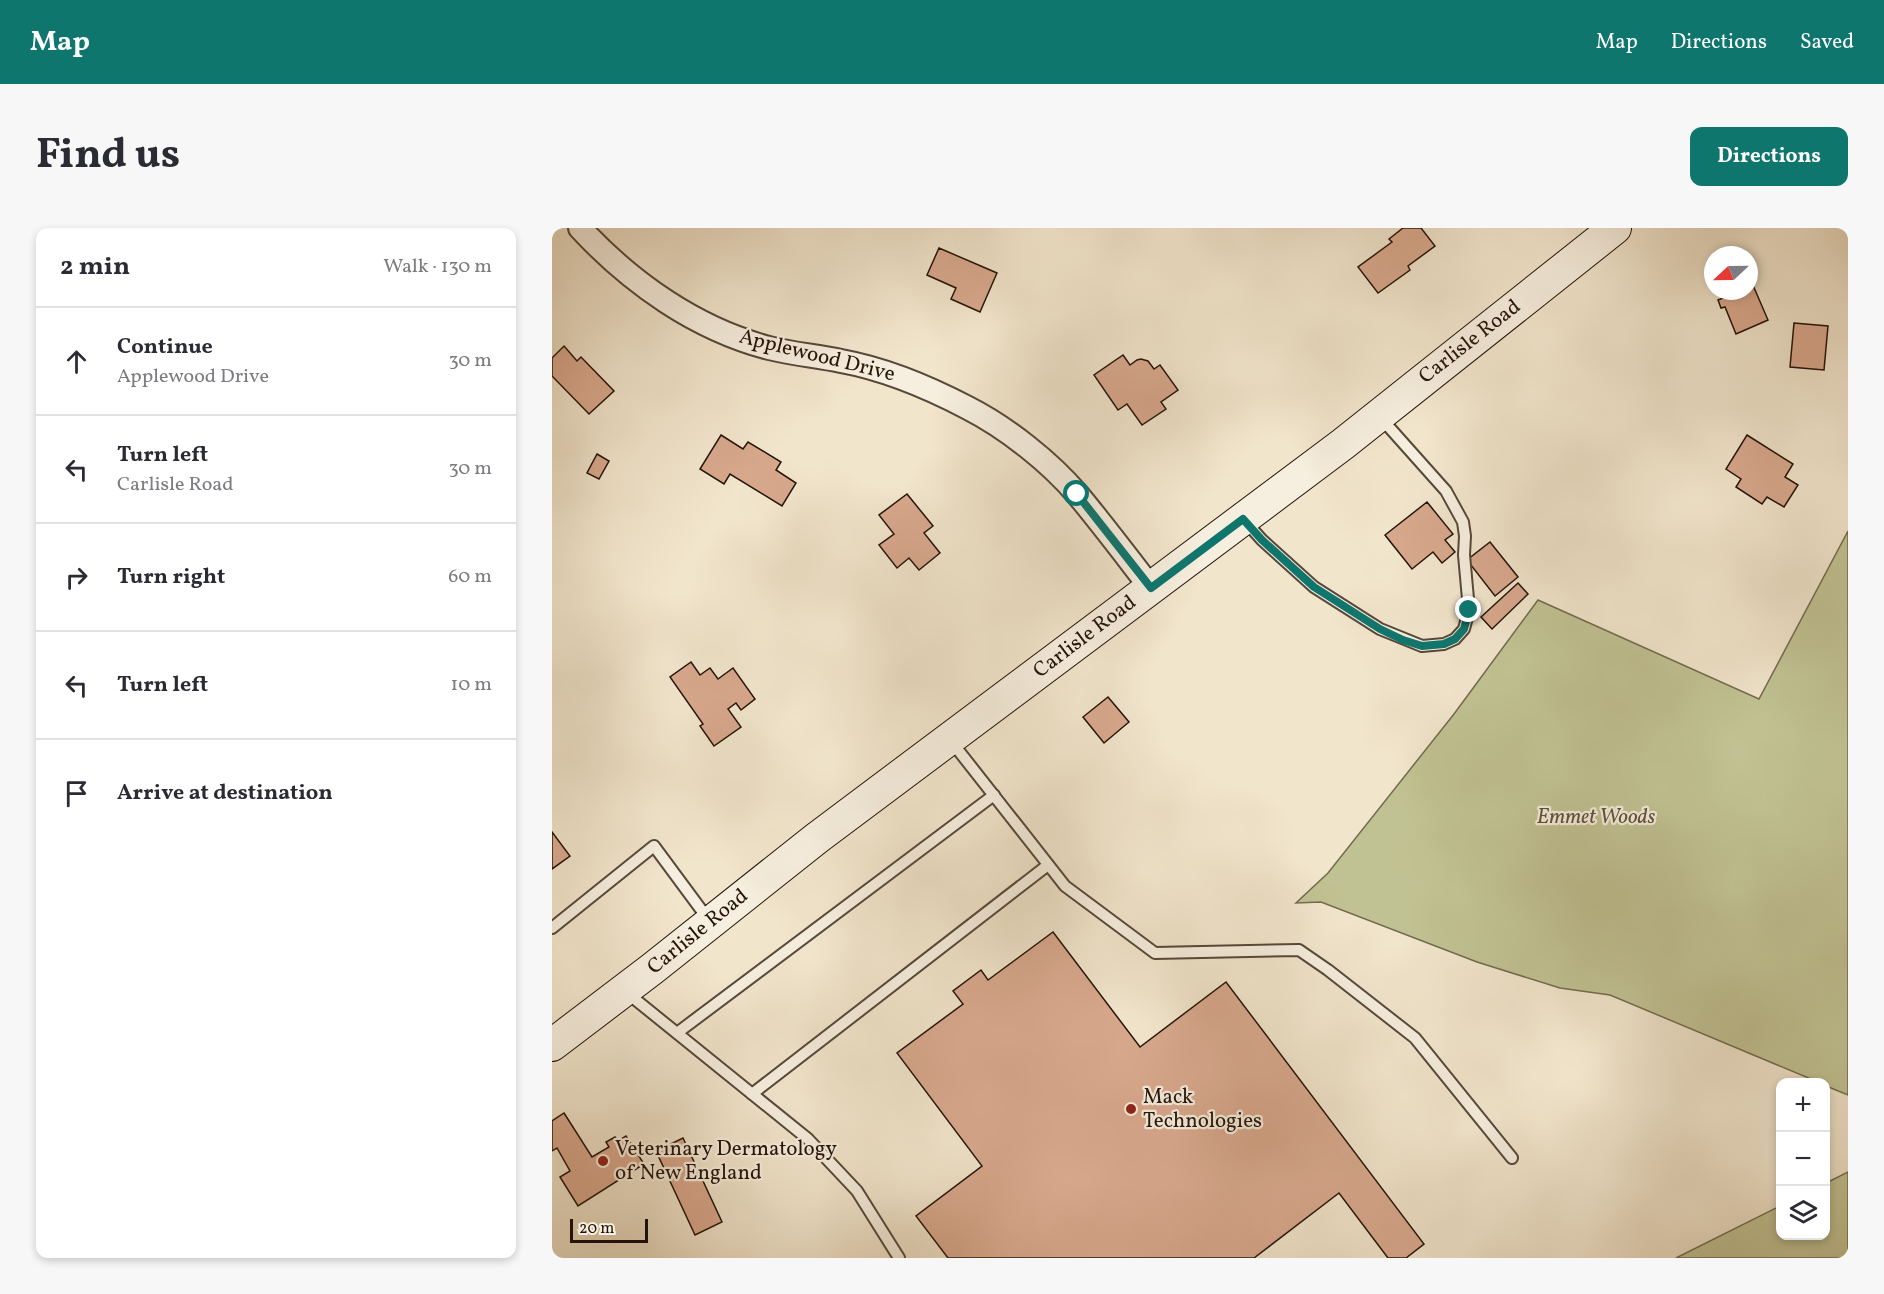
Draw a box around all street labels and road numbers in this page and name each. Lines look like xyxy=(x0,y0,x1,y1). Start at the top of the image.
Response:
street label: Carlisle Road xyxy=(1413,293,1527,391)
street label: Applewood Drive xyxy=(736,323,898,389)
street label: Carlisle Road xyxy=(1027,589,1143,685)
street label: Carlisle Road xyxy=(641,882,755,982)

